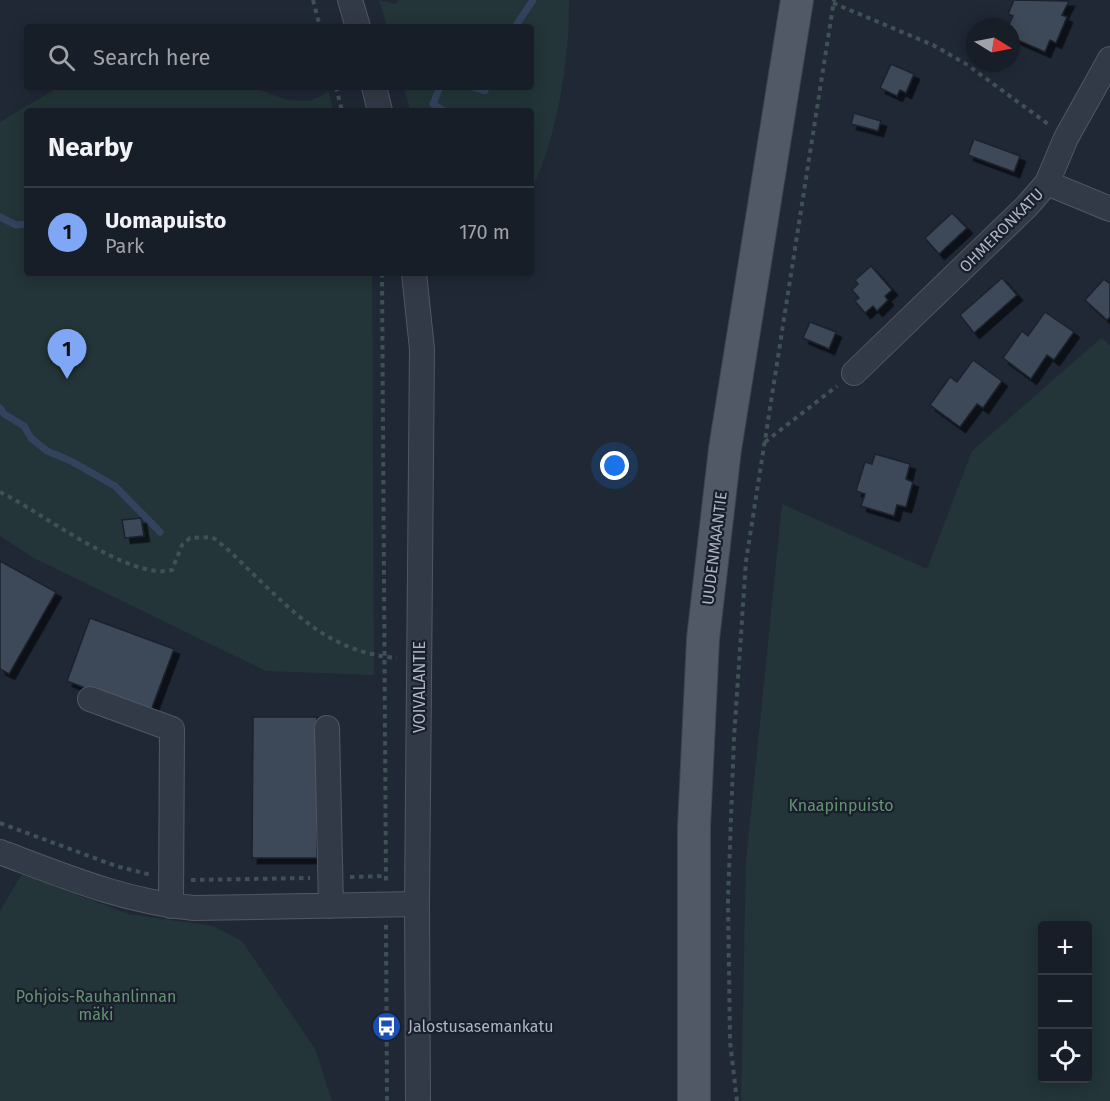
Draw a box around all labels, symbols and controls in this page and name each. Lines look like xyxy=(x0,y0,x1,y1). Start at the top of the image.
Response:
north arrow xyxy=(966,18,1020,72)
search box xyxy=(24,24,534,90)
icon: search xyxy=(45,41,78,74)
text: Search here xyxy=(93,44,211,71)
text: Nearby xyxy=(48,132,133,163)
street label: OHMERONKATU xyxy=(955,184,1047,276)
text: Uomapuisto xyxy=(105,207,226,234)
text: 1 xyxy=(63,220,72,244)
text: 170 m xyxy=(459,220,510,244)
text: Park xyxy=(105,234,144,258)
pin: 1 xyxy=(48,330,86,379)
your location xyxy=(600,451,629,480)
street label: UUDENMAANTIE xyxy=(698,490,731,606)
street label: VOIVALANTIE xyxy=(410,641,429,733)
park label: Knaapinpuisto xyxy=(788,796,894,815)
map controls xyxy=(1038,921,1092,1083)
button: + xyxy=(1038,921,1092,975)
button: − xyxy=(1038,975,1092,1029)
park label: Pohjois-Rauhanlinnan mäki xyxy=(16,987,176,1024)
bus stop icon: Jalostusasemankatu xyxy=(371,1010,403,1042)
place label: Jalostusasemankatu xyxy=(408,1017,554,1036)
button: locate xyxy=(1038,1029,1092,1083)

